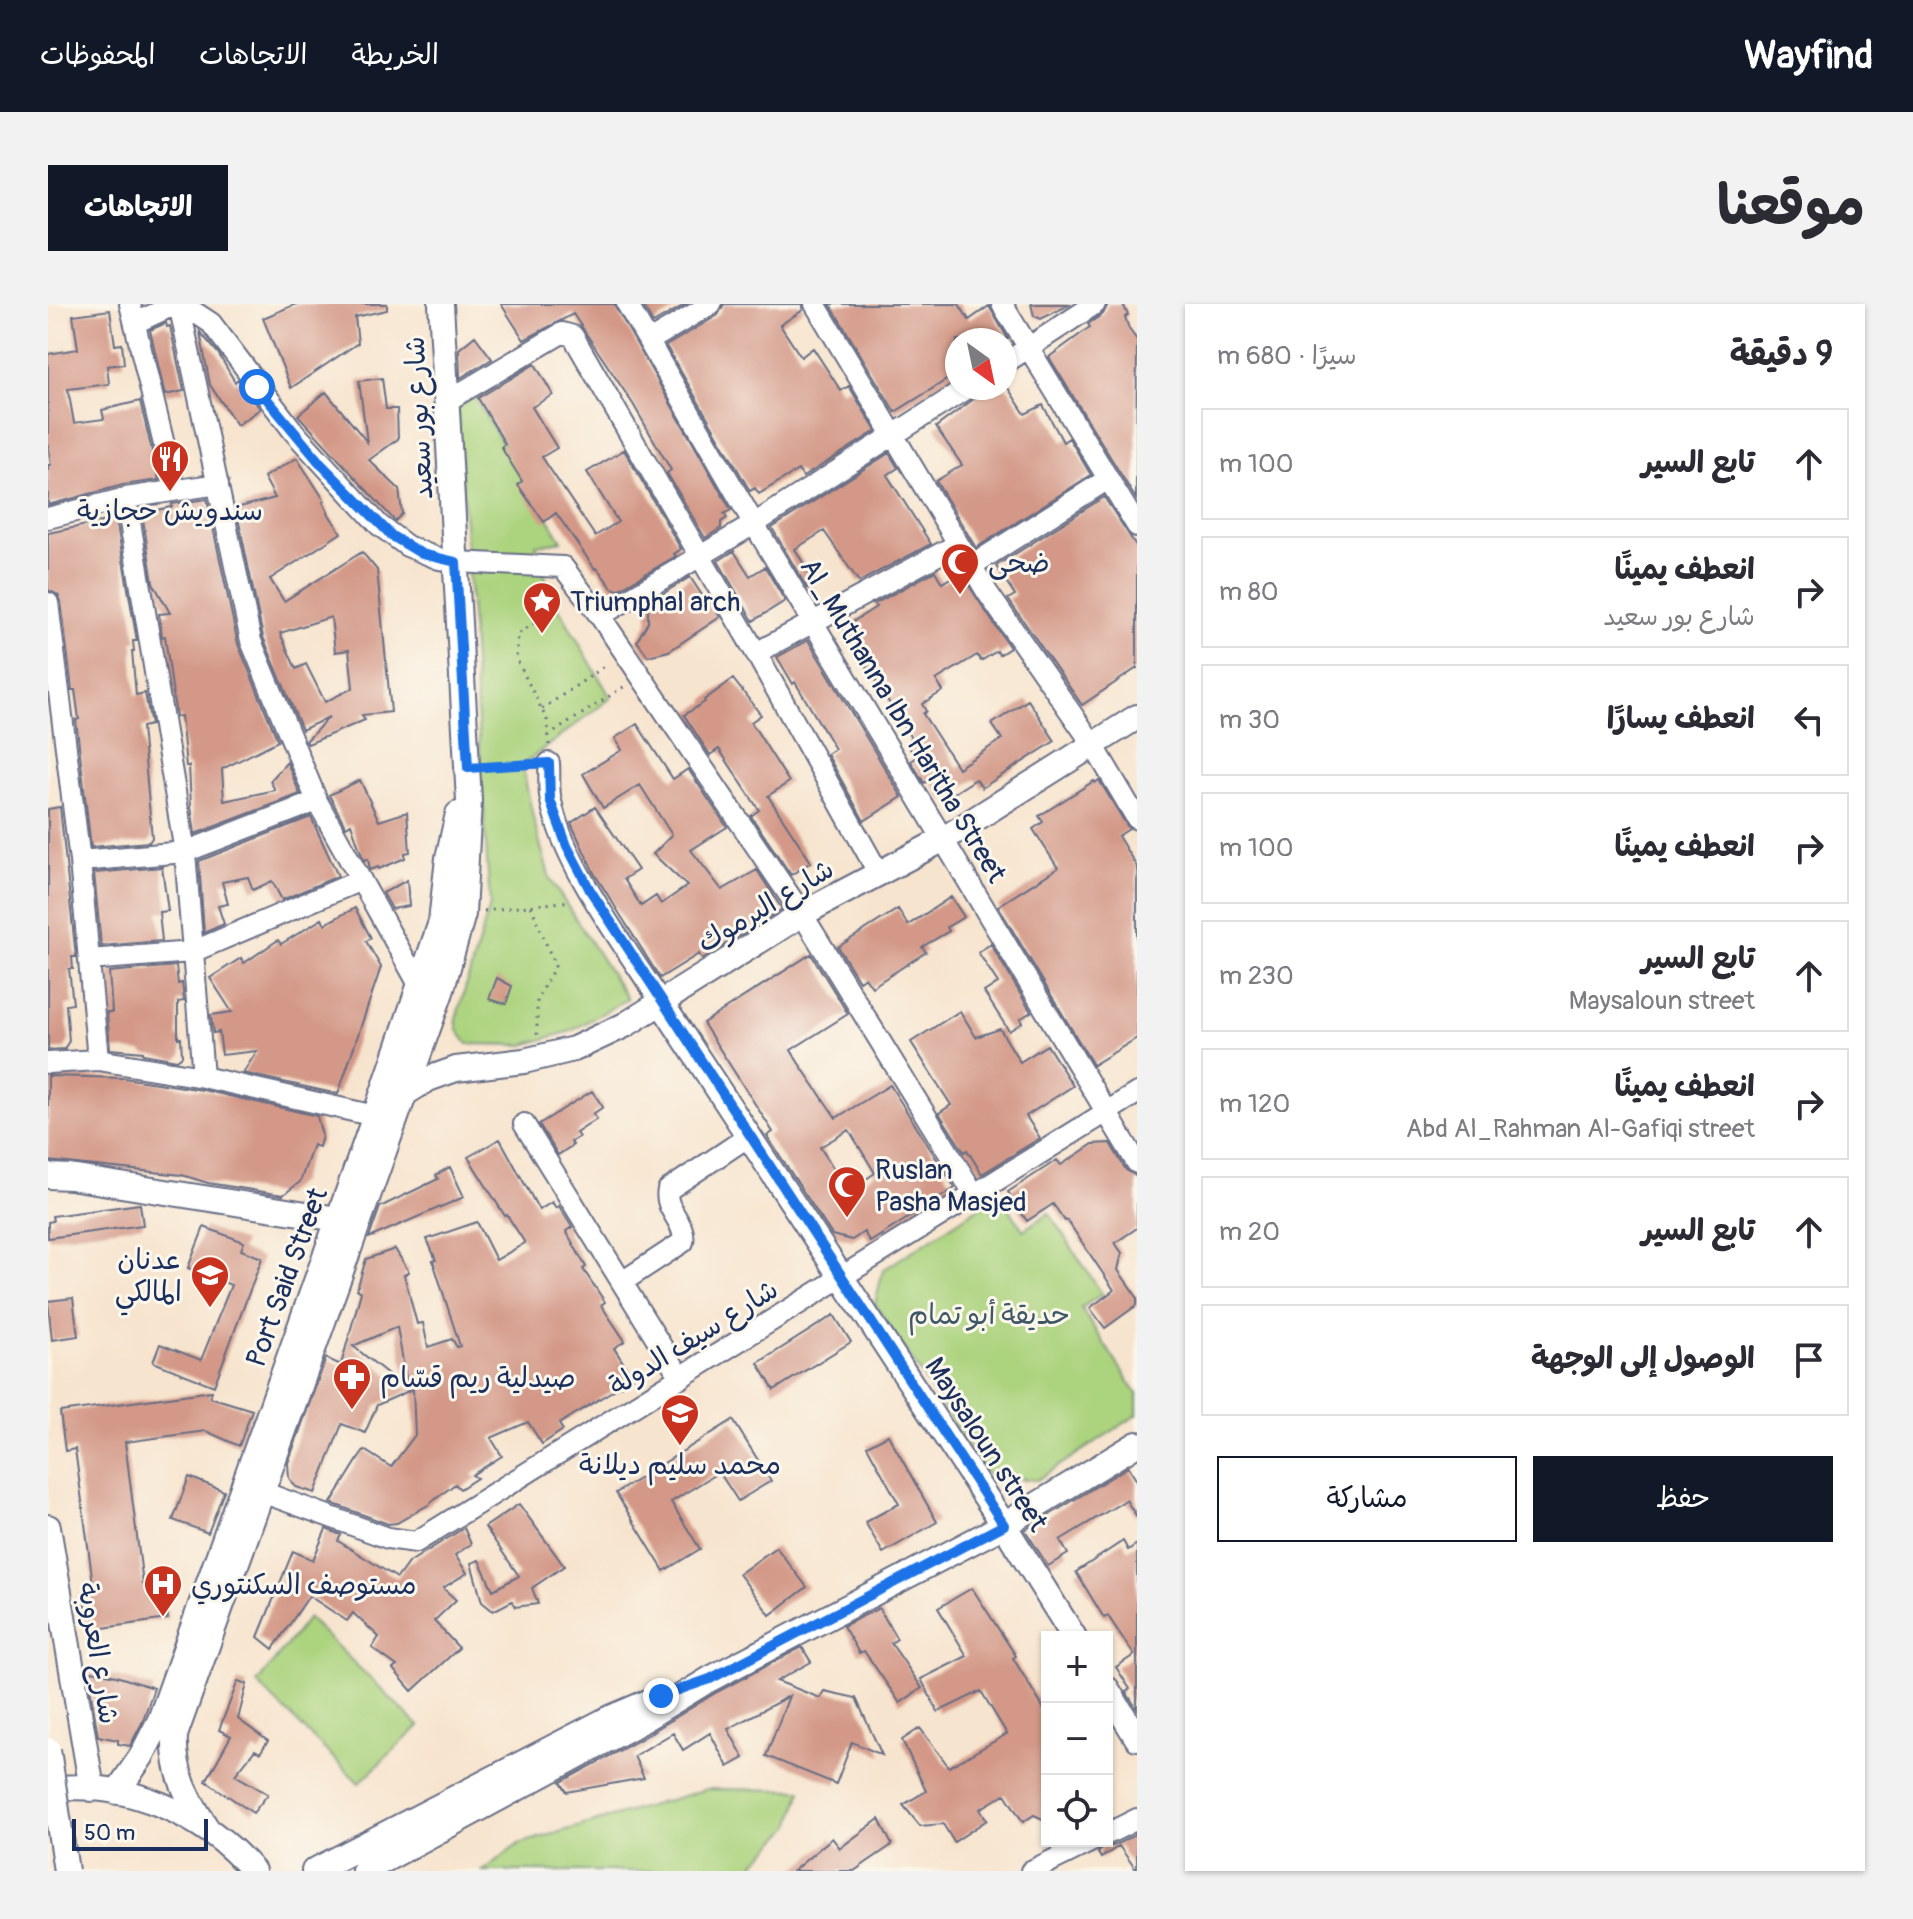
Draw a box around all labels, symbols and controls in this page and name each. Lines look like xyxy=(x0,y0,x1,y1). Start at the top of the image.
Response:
text: Wayfind xyxy=(1744,32,1873,80)
text: المحفوظات xyxy=(40,38,155,73)
text: الاتجاهات xyxy=(199,38,307,73)
text: الخريطة xyxy=(351,38,439,73)
button: الاتجاهات xyxy=(48,165,228,251)
text: موقعنا xyxy=(1717,172,1865,241)
north arrow xyxy=(945,328,1017,400)
text: 9 دقيقة xyxy=(1730,333,1833,376)
street label: شارع بور سعيد xyxy=(398,335,442,500)
text: سيرًا · 680 m xyxy=(1217,340,1357,372)
route start xyxy=(239,369,275,405)
restaurant icon: سندويش حجازية xyxy=(149,438,191,493)
icon: ahead xyxy=(1787,442,1831,486)
text: تابع السير xyxy=(1642,444,1755,481)
text: 100 m xyxy=(1219,448,1293,480)
place label: سندويش حجازية xyxy=(77,494,263,529)
mosque icon: ضحى xyxy=(939,541,981,596)
place label: ضحى xyxy=(988,546,1050,581)
text: انعطف يمينًا xyxy=(1615,551,1755,588)
street label: Al_Muthanna Ibn Haritha Street xyxy=(792,552,1014,890)
icon: right xyxy=(1787,570,1831,614)
text: 80 m xyxy=(1219,576,1279,608)
place icon: Triumphal arch xyxy=(521,580,563,635)
place label: Triumphal arch xyxy=(570,585,740,620)
text: شارع بور سعيد xyxy=(1603,601,1755,633)
icon: left xyxy=(1787,698,1831,742)
text: انعطف يسارًا xyxy=(1607,700,1755,737)
text: 30 m xyxy=(1219,704,1280,736)
icon: right xyxy=(1787,826,1831,870)
text: انعطف يمينًا xyxy=(1615,828,1755,865)
text: 100 m xyxy=(1219,832,1293,864)
street label: شارع اليرموك xyxy=(691,852,841,962)
text: تابع السير xyxy=(1642,940,1755,977)
icon: ahead xyxy=(1787,954,1831,998)
text: 230 m xyxy=(1219,960,1294,992)
text: Maysaloun street xyxy=(1569,985,1755,1017)
text: انعطف يمينًا xyxy=(1615,1068,1755,1105)
icon: right xyxy=(1787,1082,1831,1126)
text: 120 m xyxy=(1219,1088,1290,1120)
text: Abd Al_Rahman Al-Gafiqi street xyxy=(1406,1113,1755,1145)
place label: Ruslan Pasha Masjed xyxy=(875,1153,1027,1220)
mosque icon: Ruslan Pasha Masjed xyxy=(826,1164,868,1219)
street label: Port Said Street xyxy=(239,1183,336,1372)
icon: ahead xyxy=(1787,1210,1831,1254)
text: تابع السير xyxy=(1642,1212,1755,1249)
text: 20 m xyxy=(1219,1216,1280,1248)
place label: عدنان المالكي xyxy=(115,1243,182,1316)
school or university icon: عدنان المالكي xyxy=(189,1254,231,1309)
street label: شارع سيف الدولة xyxy=(603,1272,785,1405)
park label: حديقة أبو تمام xyxy=(908,1298,1070,1336)
icon: arrive xyxy=(1787,1338,1831,1382)
text: الوصول إلى الوجهة xyxy=(1531,1340,1755,1377)
street label: Maysaloun street xyxy=(916,1351,1055,1539)
pharmacy icon: صيدلية ريم قسّام xyxy=(331,1356,373,1411)
place label: صيدلية ريم قسّام xyxy=(380,1361,576,1399)
school or university icon: محمد سليم ديلانة xyxy=(659,1392,701,1447)
place label: محمد سليم ديلانة xyxy=(579,1448,781,1486)
button: مشاركة xyxy=(1217,1456,1517,1542)
button: حفظ xyxy=(1533,1456,1833,1542)
hospital icon: مستوصف السكنتوري xyxy=(142,1563,184,1618)
place label: مستوصف السكنتوري xyxy=(191,1568,417,1605)
street label: شارع العروبة xyxy=(68,1580,126,1727)
map controls xyxy=(1041,1631,1113,1847)
button: + xyxy=(1041,1631,1113,1703)
route end xyxy=(643,1678,679,1714)
button: − xyxy=(1041,1703,1113,1775)
button: locate xyxy=(1041,1775,1113,1847)
scale bar xyxy=(72,1815,208,1851)
text: 50 m xyxy=(84,1819,135,1847)

